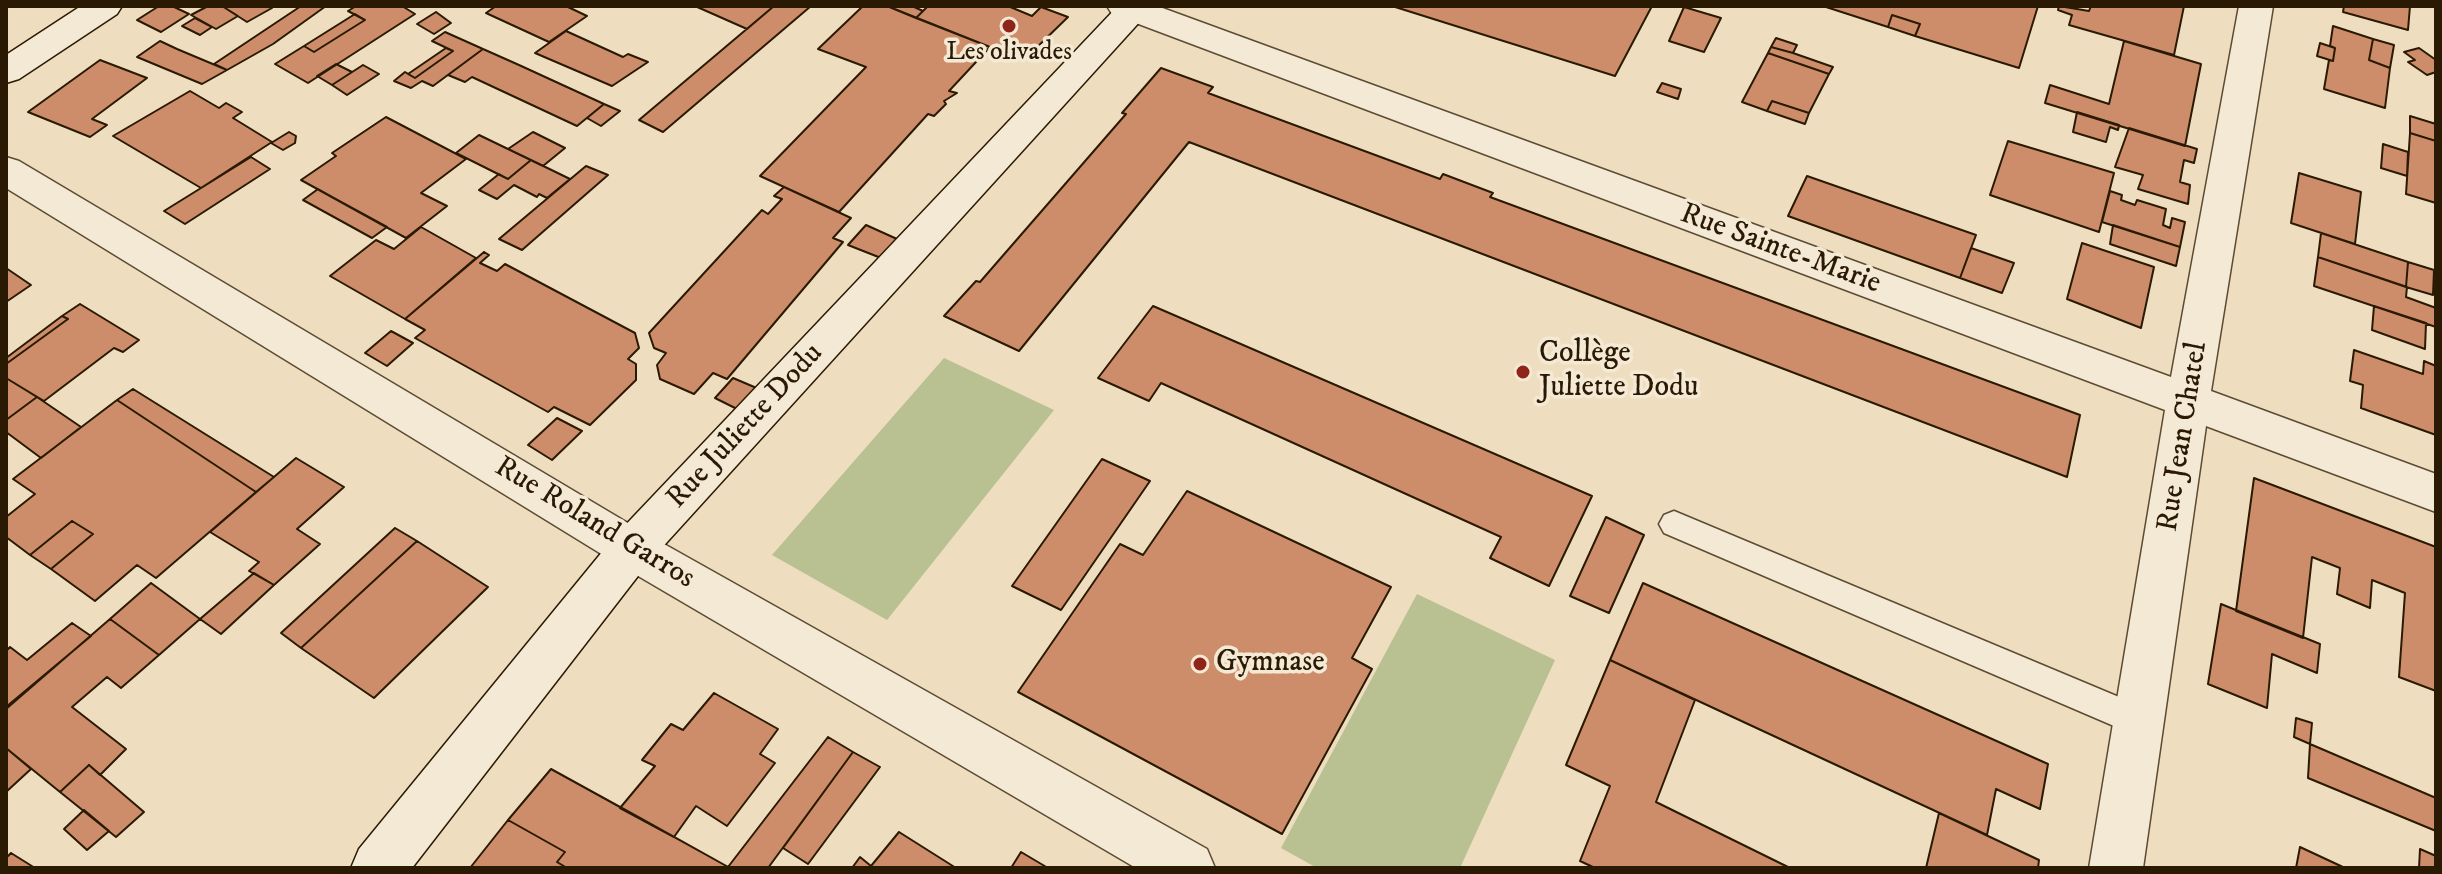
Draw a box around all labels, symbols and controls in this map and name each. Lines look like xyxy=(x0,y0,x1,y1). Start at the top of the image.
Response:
marker: Les olivades xyxy=(1000,17,1018,35)
place label: Les olivades xyxy=(946,38,1072,70)
street label: Rue Sainte-Marie xyxy=(1675,197,1885,303)
street label: Rue Juliette Dodu xyxy=(660,337,832,517)
place label: Collège Juliette Dodu xyxy=(1539,337,1699,408)
street label: Rue Jean Chatel xyxy=(2151,340,2217,534)
marker: Collège Juliette Dodu xyxy=(1514,363,1532,381)
street label: Rue Roland Garros xyxy=(487,450,701,598)
place label: Gymnase xyxy=(1216,646,1325,682)
marker: Gymnase xyxy=(1191,655,1209,673)

